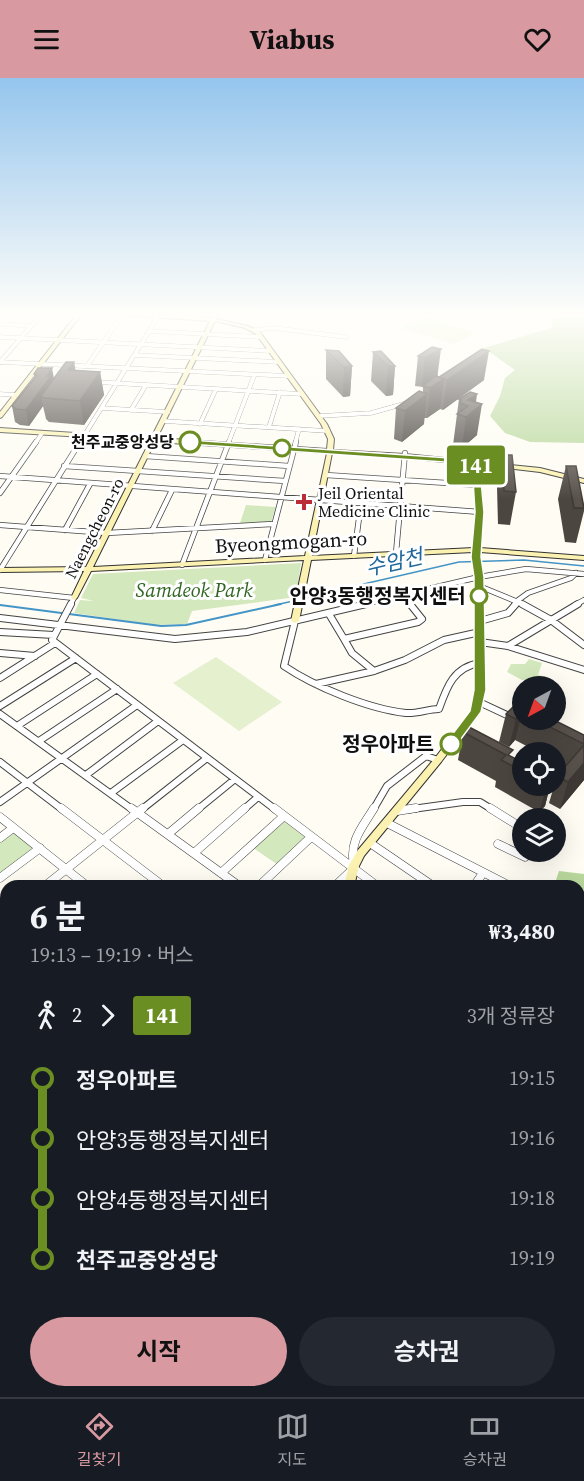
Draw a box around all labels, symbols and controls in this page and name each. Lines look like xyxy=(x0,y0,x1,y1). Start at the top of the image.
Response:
text: Viabus xyxy=(250,21,334,58)
icon: menu xyxy=(30,23,63,56)
icon: heart xyxy=(521,23,554,56)
place label: 천주교중앙성당 xyxy=(71,431,174,453)
marker: 천주교중앙성당 xyxy=(179,431,201,453)
unlabelled marker xyxy=(273,439,291,457)
line badge: 141 xyxy=(442,446,510,484)
text: 141 xyxy=(459,451,493,480)
street label: Naengcheon-ro xyxy=(59,474,129,582)
place label: Jeil Oriental Medicine Clinic xyxy=(317,482,430,522)
marker: Jeil Oriental Medicine Clinic xyxy=(295,493,313,511)
street label: Byeongmogan-ro xyxy=(214,524,368,560)
water label: 수암천 xyxy=(362,541,428,583)
park label: Samdeok Park xyxy=(135,576,253,604)
place label: 안양3동행정복지센터 xyxy=(290,582,466,610)
marker: 안양3동행정복지센터 xyxy=(470,587,488,605)
north arrow xyxy=(512,676,566,730)
map controls xyxy=(512,676,566,862)
place label: 정우아파트 xyxy=(342,730,434,758)
marker: 정우아파트 xyxy=(440,733,462,755)
button: locate xyxy=(512,742,566,796)
button: layers xyxy=(512,808,566,862)
text: 6 분 xyxy=(30,894,85,939)
text: ₩3,480 xyxy=(489,916,555,946)
text: 19:13 – 19:19 · 버스 xyxy=(30,941,194,969)
icon: walk xyxy=(30,999,63,1032)
icon: forward xyxy=(91,999,124,1032)
text: 2 xyxy=(72,1001,82,1029)
text: 141 xyxy=(145,1001,179,1030)
text: 3개 정류장 xyxy=(467,1002,555,1030)
text: 19:15 xyxy=(509,1064,555,1092)
text: 정우아파트 xyxy=(76,1065,177,1095)
text: 19:16 xyxy=(509,1124,555,1152)
text: 안양3동행정복지센터 xyxy=(76,1125,269,1155)
text: 19:18 xyxy=(509,1184,555,1212)
text: 안양4동행정복지센터 xyxy=(76,1185,269,1215)
text: 19:19 xyxy=(509,1244,555,1272)
text: 천주교중앙성당 xyxy=(76,1245,218,1275)
button: 시작 xyxy=(30,1317,287,1386)
button: 승차권 xyxy=(299,1317,555,1386)
tab: 길찾기 xyxy=(77,1410,121,1470)
tab: 지도 xyxy=(276,1410,309,1470)
tab: 승차권 xyxy=(463,1410,507,1470)

